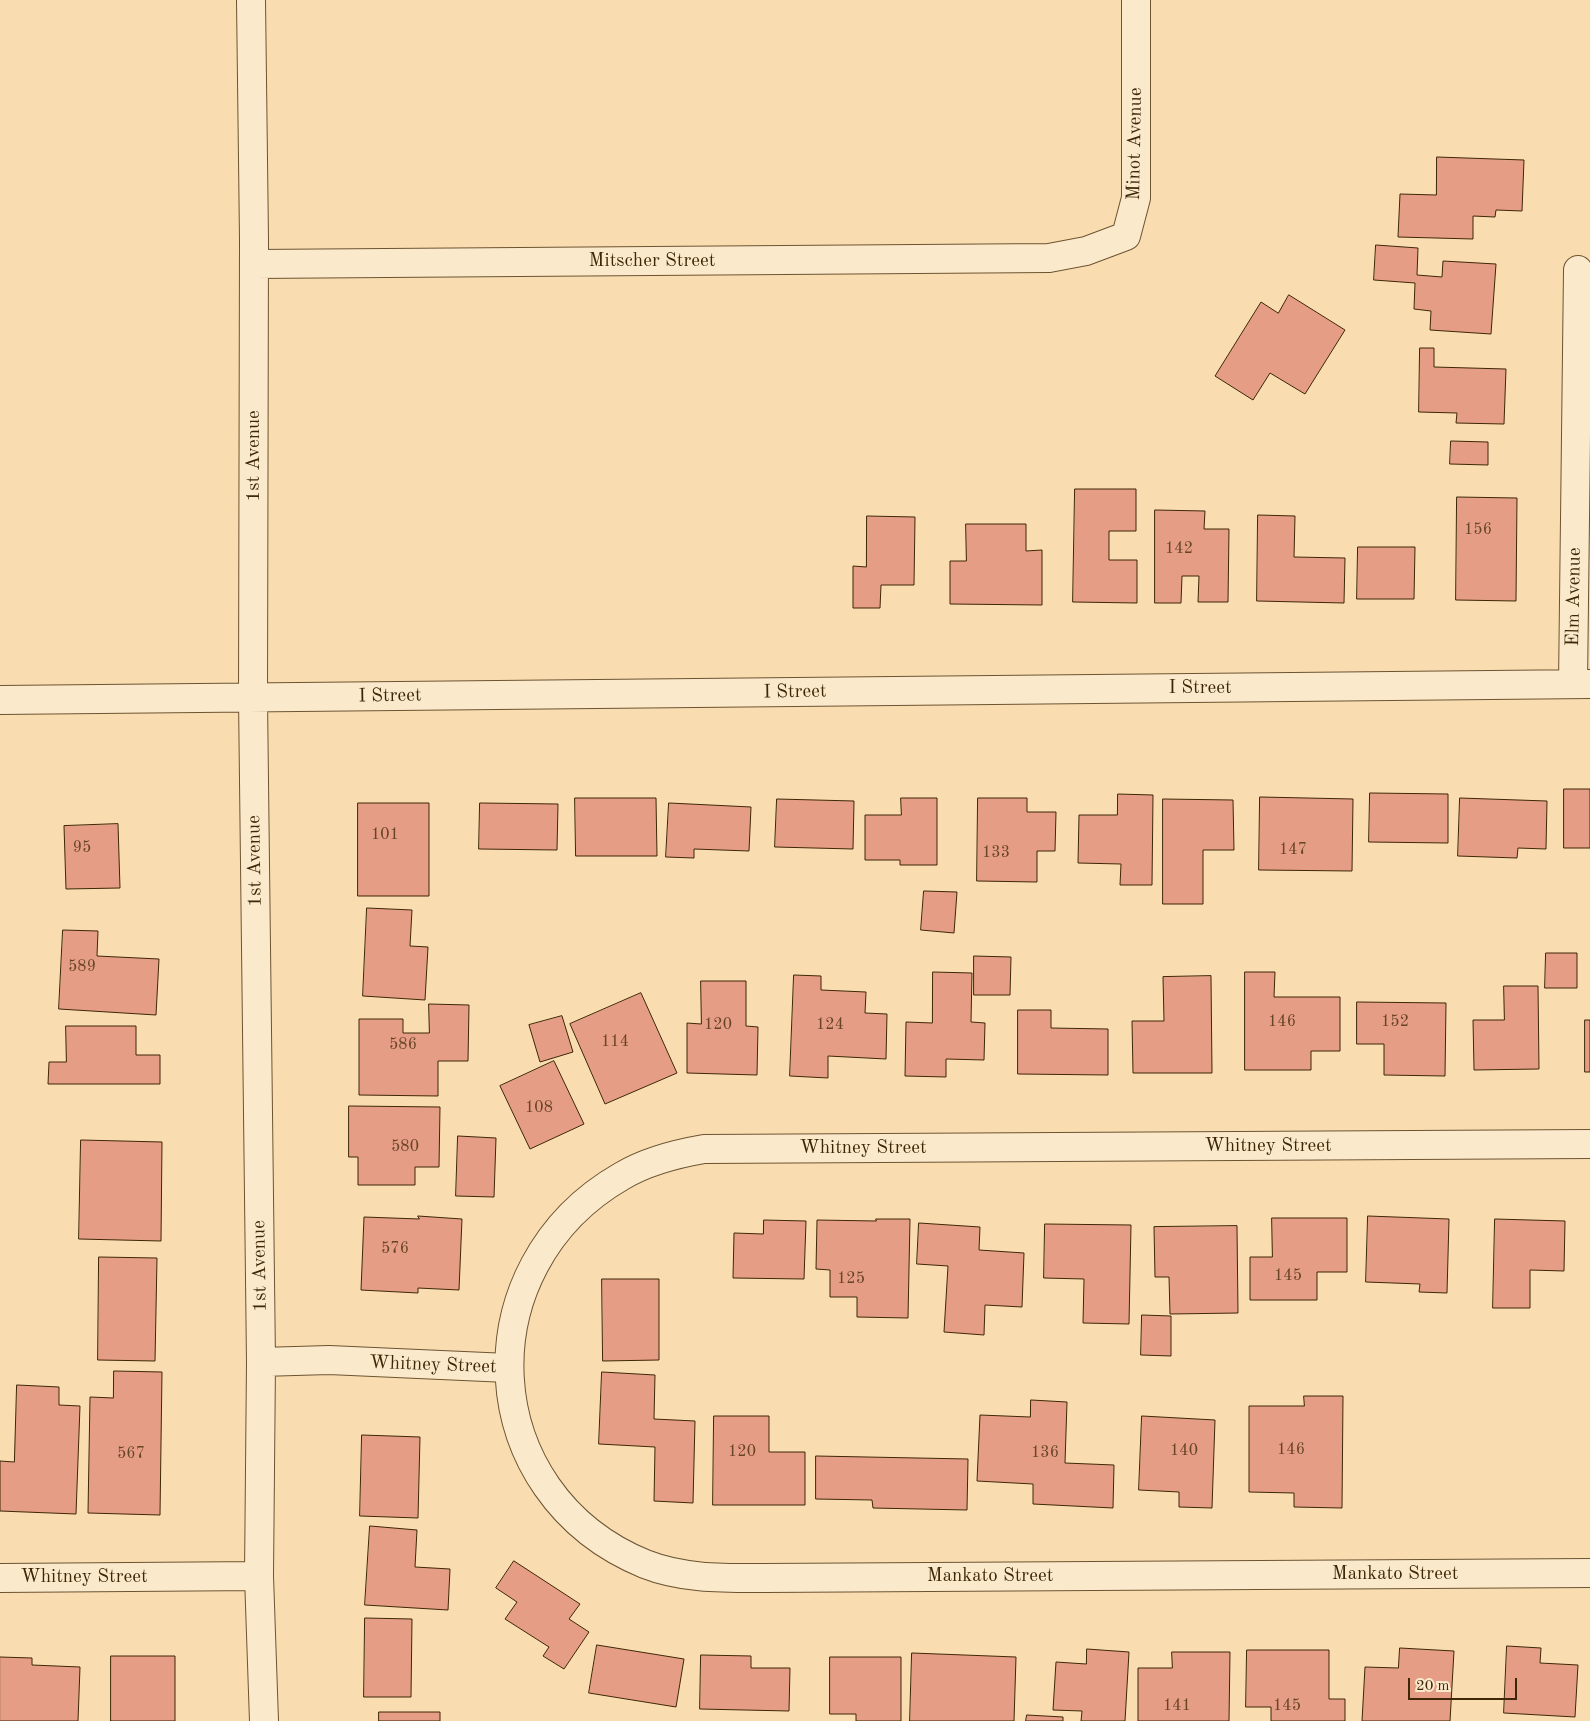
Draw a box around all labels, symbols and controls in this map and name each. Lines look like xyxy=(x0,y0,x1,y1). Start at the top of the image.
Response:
street label: Minot Avenue xyxy=(1123,87,1147,201)
street label: Mitscher Street xyxy=(589,250,715,272)
street label: 1st Avenue xyxy=(243,410,265,502)
house number: 156 xyxy=(1464,520,1492,540)
house number: 142 xyxy=(1165,539,1193,559)
street label: Elm Avenue xyxy=(1562,547,1586,647)
street label: I Street xyxy=(1168,677,1232,699)
street label: I Street xyxy=(763,680,827,704)
street label: I Street xyxy=(358,684,422,708)
street label: 1st Avenue xyxy=(243,815,267,907)
house number: 101 xyxy=(371,825,399,845)
house number: 95 xyxy=(73,838,91,858)
house number: 147 xyxy=(1279,840,1307,860)
house number: 133 xyxy=(982,843,1010,863)
house number: 589 xyxy=(68,957,96,977)
house number: 146 xyxy=(1268,1012,1296,1032)
house number: 152 xyxy=(1381,1012,1409,1032)
house number: 120 xyxy=(704,1015,732,1035)
house number: 124 xyxy=(816,1015,844,1035)
house number: 114 xyxy=(601,1032,629,1052)
house number: 586 xyxy=(389,1035,417,1055)
house number: 108 xyxy=(525,1098,553,1118)
street label: Whitney Street xyxy=(1204,1135,1332,1157)
house number: 580 xyxy=(391,1137,419,1157)
street label: Whitney Street xyxy=(799,1137,927,1159)
street label: 1st Avenue xyxy=(248,1220,272,1312)
house number: 576 xyxy=(381,1239,409,1259)
house number: 145 xyxy=(1274,1266,1302,1286)
house number: 125 xyxy=(837,1269,865,1289)
street label: Whitney Street xyxy=(369,1351,497,1379)
house number: 146 xyxy=(1277,1440,1305,1460)
house number: 140 xyxy=(1170,1441,1198,1461)
house number: 120 xyxy=(728,1442,756,1462)
house number: 136 xyxy=(1031,1443,1059,1463)
house number: 567 xyxy=(117,1444,145,1464)
street label: Mankato Street xyxy=(1332,1563,1458,1585)
street label: Mankato Street xyxy=(927,1565,1053,1587)
street label: Whitney Street xyxy=(20,1566,148,1588)
scale bar xyxy=(1410,1668,1519,1700)
text: 20 m xyxy=(1416,1679,1450,1694)
house number: 141 xyxy=(1163,1696,1191,1716)
house number: 145 xyxy=(1273,1696,1301,1716)

